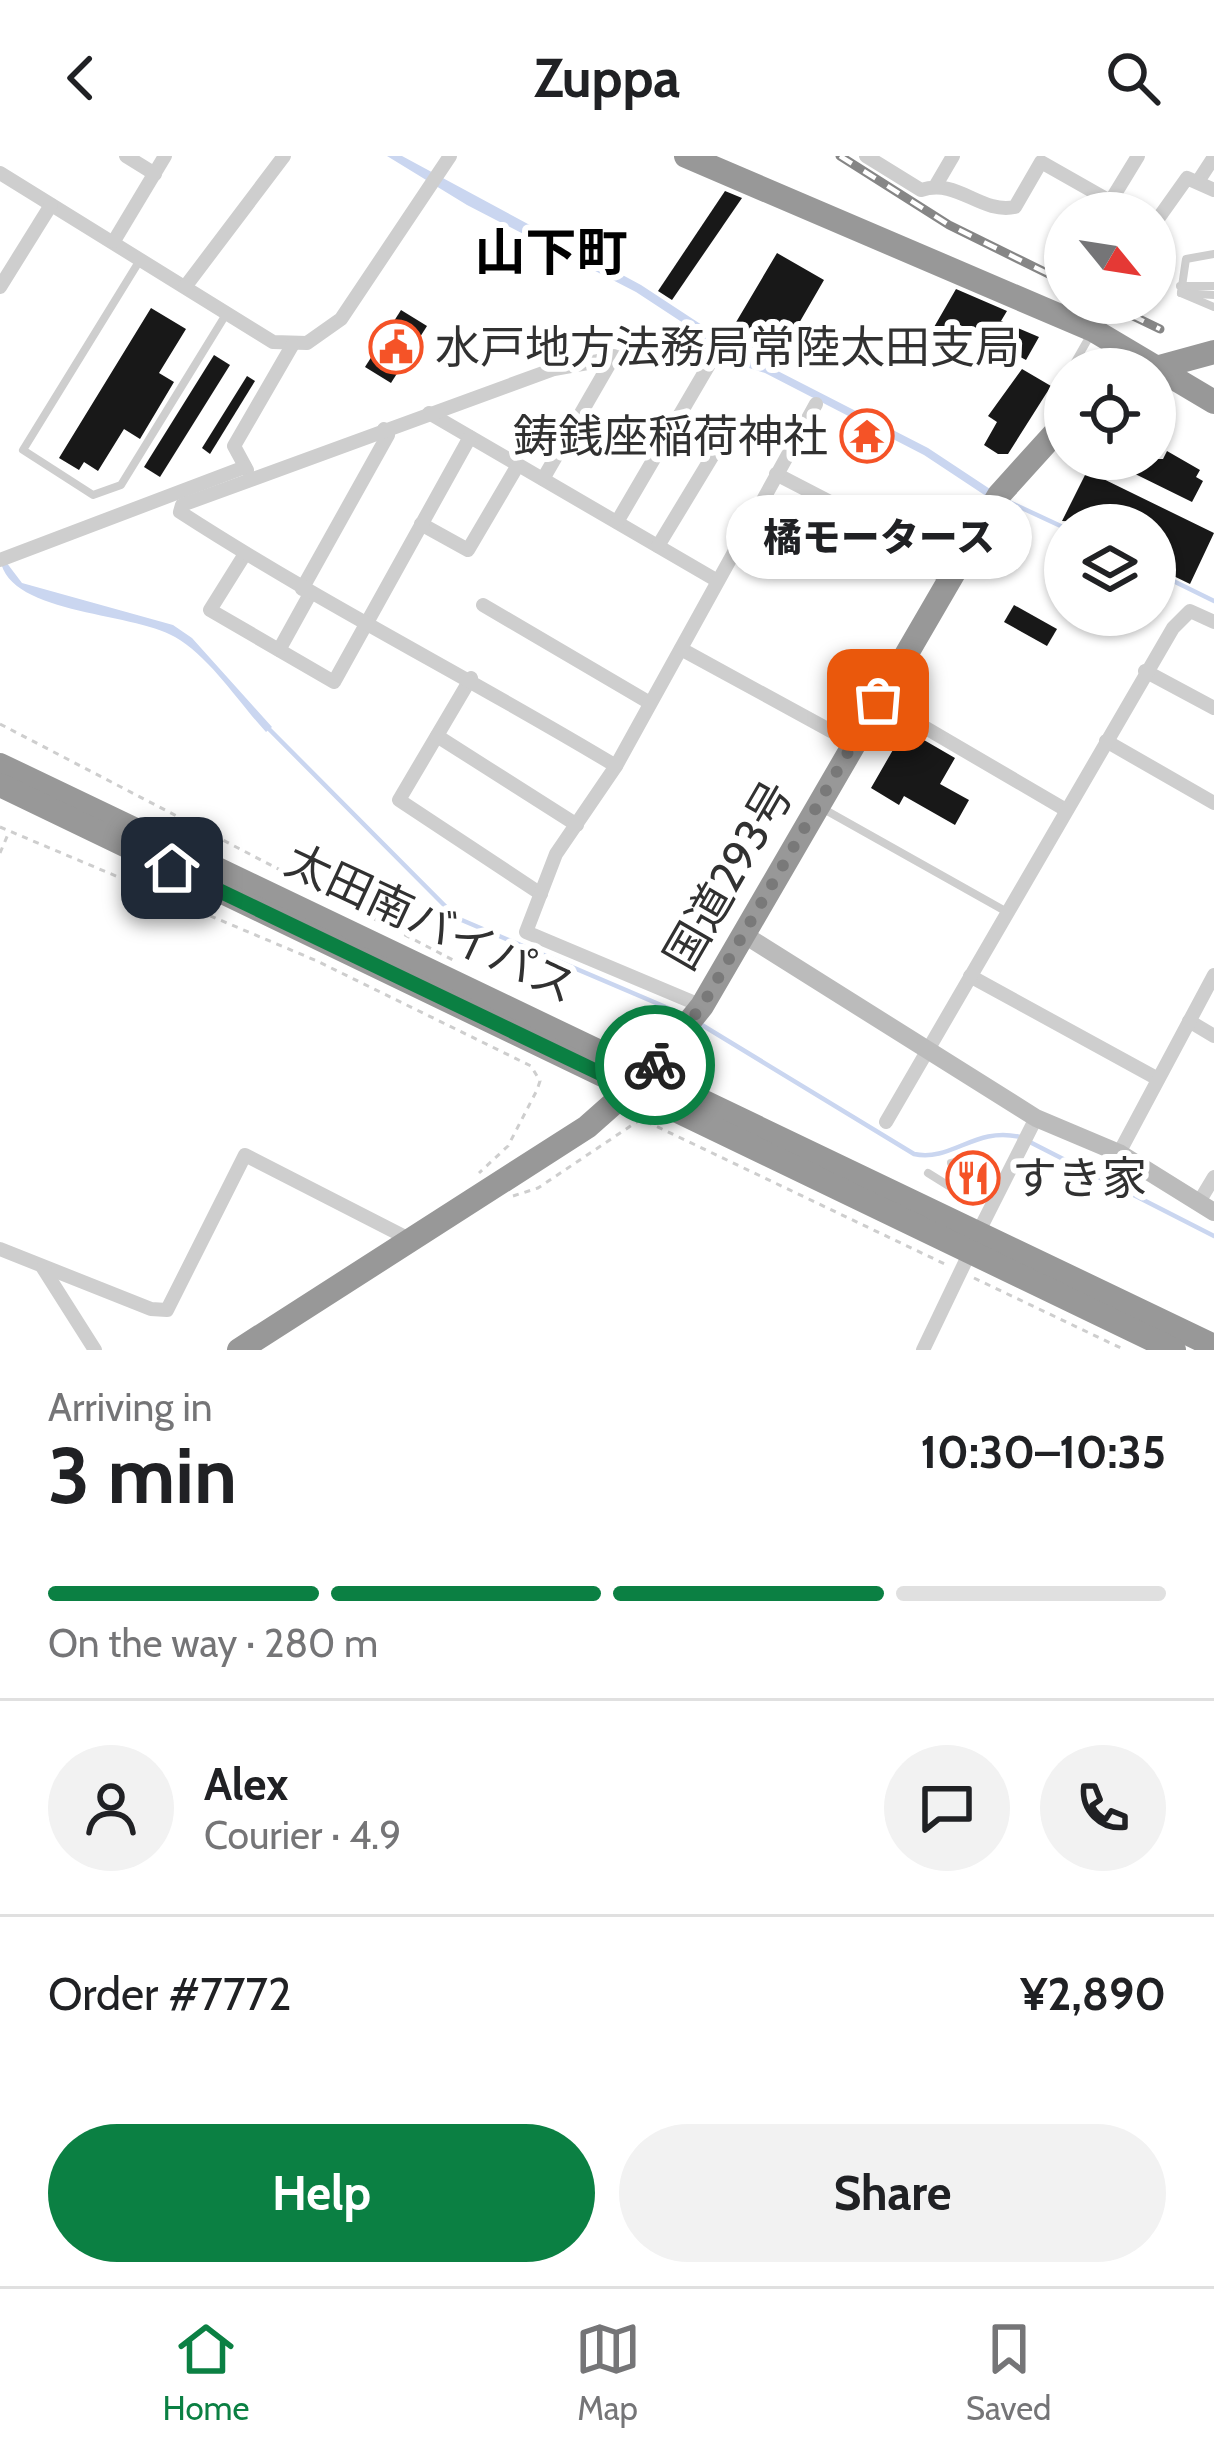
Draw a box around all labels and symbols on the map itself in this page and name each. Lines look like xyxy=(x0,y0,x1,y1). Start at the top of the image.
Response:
north arrow xyxy=(1044,192,1176,324)
district label: 山下町 xyxy=(474,221,628,283)
public building icon: 水戸地方法務局常陸太田支局 xyxy=(368,319,424,375)
place label: 水戸地方法務局常陸太田支局 xyxy=(435,320,1020,374)
temple icon: 鋳銭座稲荷神社 xyxy=(839,408,895,464)
place label: 鋳銭座稲荷神社 xyxy=(513,409,828,463)
callout: 橘モータース xyxy=(725,496,1031,580)
pin xyxy=(827,649,929,751)
street label: 国道293号 xyxy=(652,771,804,979)
pin xyxy=(121,817,223,919)
street label: 太田南バイパス xyxy=(277,832,585,1014)
courier xyxy=(595,1005,715,1125)
restaurant icon: すき家 xyxy=(945,1150,1001,1206)
place label: すき家 xyxy=(1012,1151,1147,1205)

